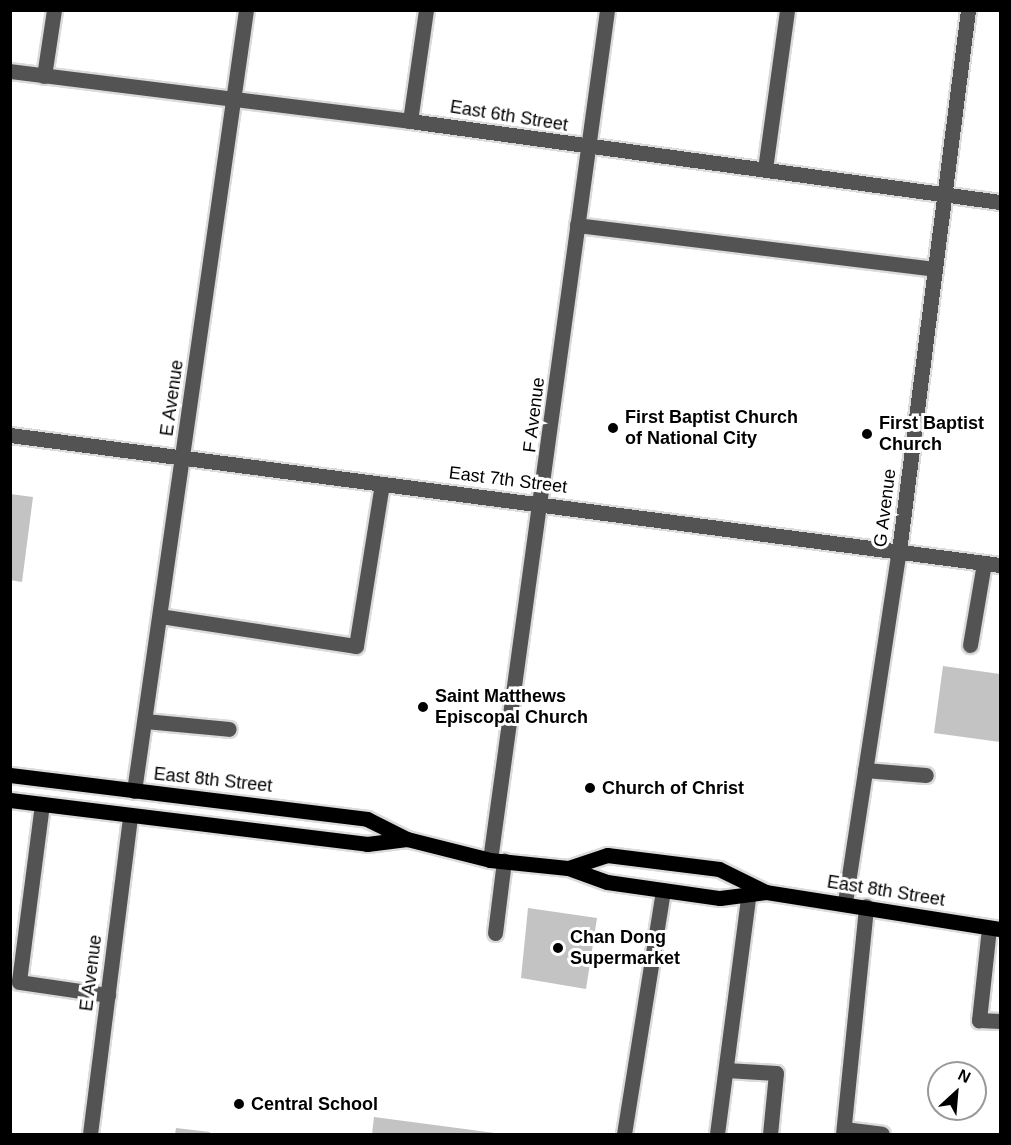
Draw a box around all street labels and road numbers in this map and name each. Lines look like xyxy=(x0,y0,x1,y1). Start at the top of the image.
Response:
street label: East 6th Street xyxy=(449,96,569,136)
street label: E Avenue xyxy=(156,358,188,438)
street label: F Avenue xyxy=(519,376,549,454)
street label: East 7th Street xyxy=(448,462,568,498)
street label: G Avenue xyxy=(869,467,901,549)
street label: East 8th Street xyxy=(153,763,273,797)
street label: East 8th Street xyxy=(826,871,946,911)
street label: E Avenue xyxy=(76,933,106,1013)

